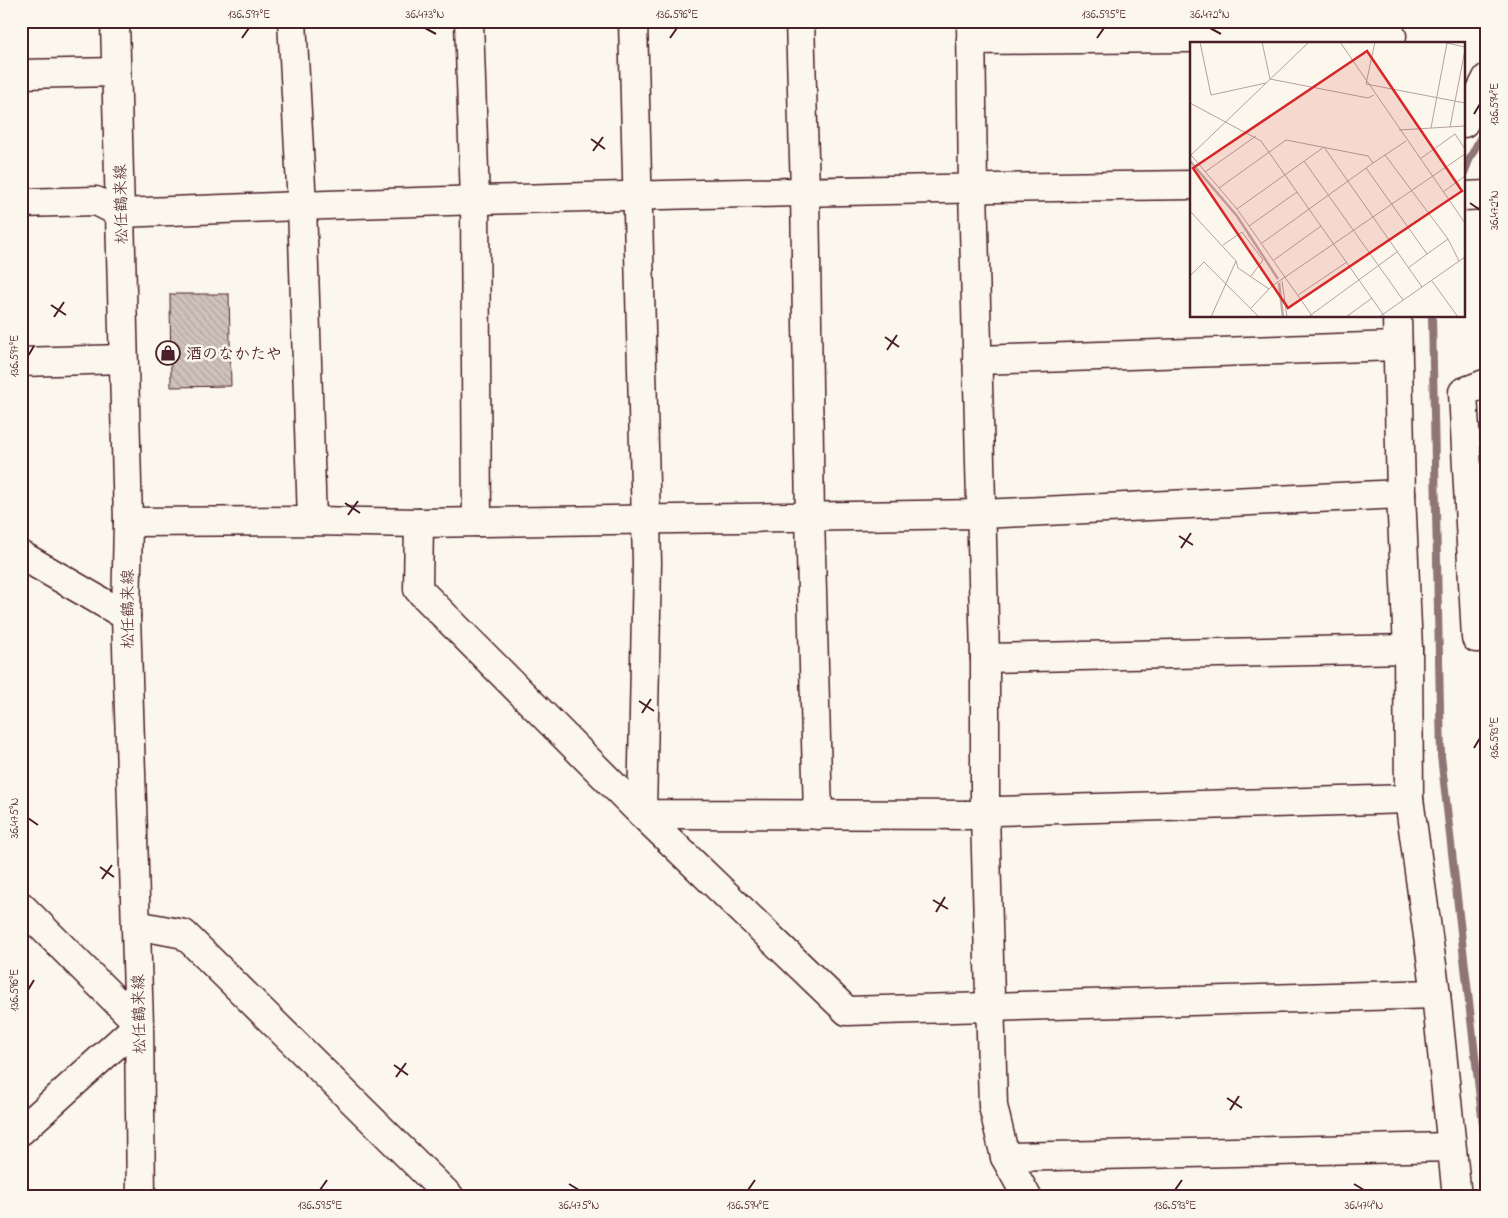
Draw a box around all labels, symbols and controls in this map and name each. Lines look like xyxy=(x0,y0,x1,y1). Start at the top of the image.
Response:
text: 136.597°E xyxy=(228,6,270,24)
text: 36.473°N xyxy=(406,6,444,24)
text: 136.596°E xyxy=(656,6,698,24)
text: 136.595°E xyxy=(1082,6,1126,24)
text: 36.472°N xyxy=(1190,6,1230,24)
inset map xyxy=(1190,42,1466,318)
text: 136.594°E xyxy=(1486,83,1504,125)
street label: 松任鶴来線 xyxy=(109,164,135,244)
text: 36.472°N xyxy=(1486,190,1504,230)
text: 136.597°E xyxy=(6,335,24,377)
shop icon: 酒のなかたや xyxy=(155,340,181,366)
place label: 酒のなかたや xyxy=(186,343,282,367)
street label: 松任鶴来線 xyxy=(117,569,141,649)
text: 136.593°E xyxy=(1486,717,1504,759)
text: 36.475°N xyxy=(6,798,24,838)
text: 136.596°E xyxy=(6,969,24,1011)
street label: 松任鶴来線 xyxy=(127,974,153,1054)
text: 136.595°E xyxy=(298,1197,342,1215)
text: 36.475°N xyxy=(559,1197,599,1215)
text: 136.594°E xyxy=(727,1197,769,1215)
text: 136.593°E xyxy=(1154,1197,1196,1215)
text: 36.474°N xyxy=(1345,1197,1383,1215)

